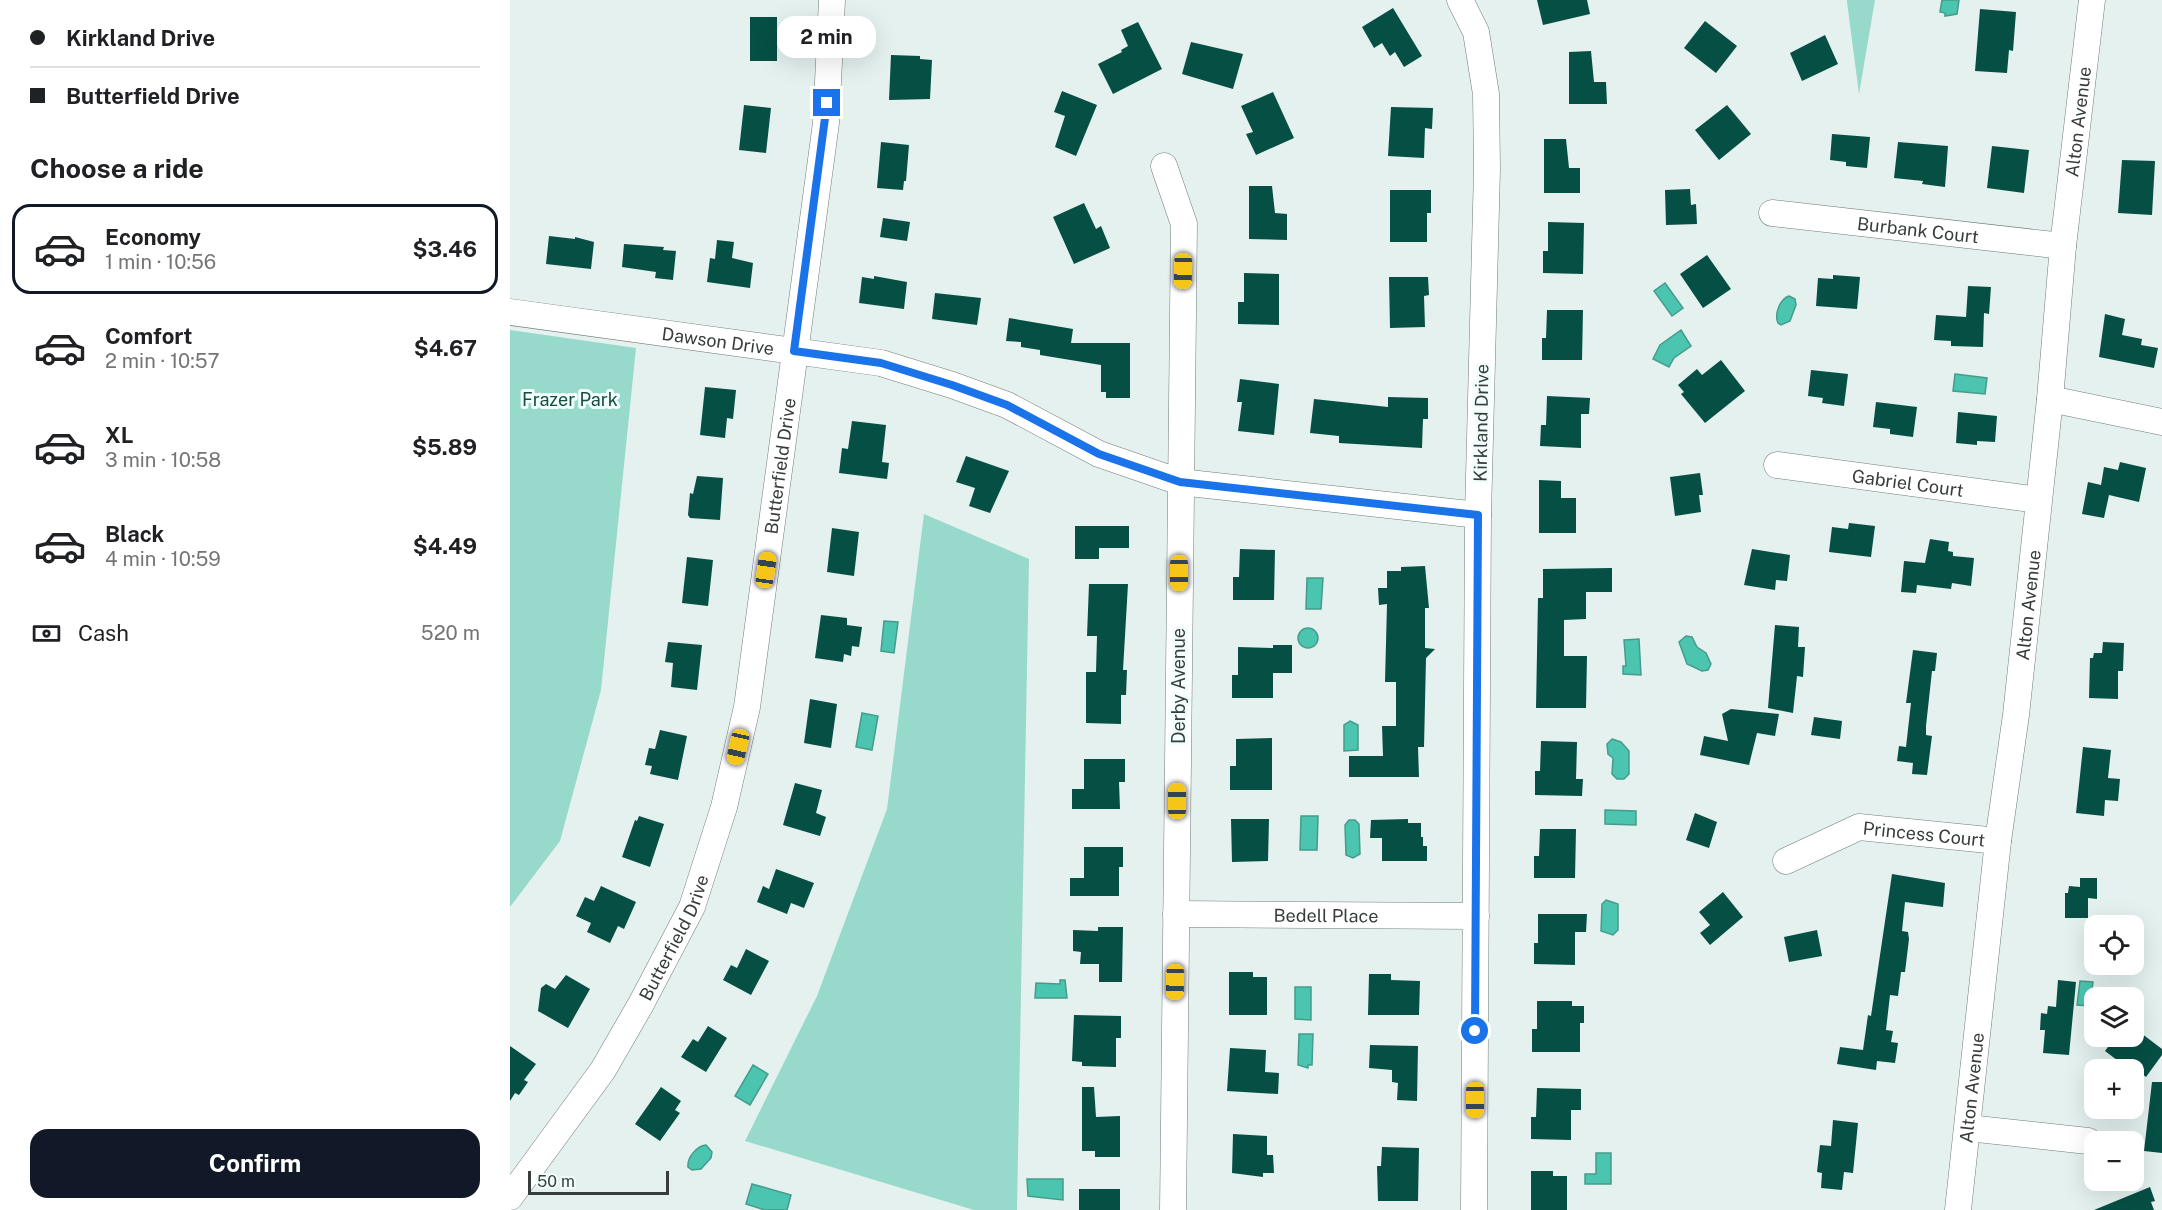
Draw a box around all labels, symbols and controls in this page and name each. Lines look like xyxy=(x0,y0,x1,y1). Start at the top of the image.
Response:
callout: 2 min xyxy=(778,16,876,58)
text: Kirkland Drive xyxy=(66,25,215,51)
text: 2 min xyxy=(800,25,853,49)
street label: Alton Avenue xyxy=(2061,65,2095,178)
text: Butterfield Drive xyxy=(66,83,240,109)
route end xyxy=(813,89,840,116)
text: Choose a ride xyxy=(30,152,204,184)
street label: Burbank Court xyxy=(1856,212,1980,247)
icon: car xyxy=(33,222,87,276)
text: Economy xyxy=(105,224,201,250)
text: $3.46 xyxy=(413,236,477,262)
text: 1 min · 10:56 xyxy=(105,250,216,274)
car xyxy=(1174,253,1192,289)
icon: car xyxy=(33,321,87,375)
street label: Dawson Drive xyxy=(661,322,776,359)
text: Comfort xyxy=(105,323,192,349)
text: $4.67 xyxy=(414,335,477,361)
text: 2 min · 10:57 xyxy=(105,349,220,373)
street label: Kirkland Drive xyxy=(1469,364,1493,482)
park label: Frazer Park xyxy=(522,389,618,410)
street label: Butterfield Drive xyxy=(760,396,799,535)
icon: car xyxy=(33,420,87,474)
text: XL xyxy=(105,422,133,448)
text: $5.89 xyxy=(412,434,477,460)
text: 3 min · 10:58 xyxy=(105,448,221,472)
street label: Gabriel Court xyxy=(1851,465,1965,500)
icon: car xyxy=(33,519,87,573)
text: Black xyxy=(105,521,164,547)
text: $4.49 xyxy=(413,533,477,559)
text: 4 min · 10:59 xyxy=(105,547,221,571)
street label: Alton Avenue xyxy=(2011,549,2044,661)
car xyxy=(755,551,777,589)
car xyxy=(1170,555,1188,591)
icon: cash xyxy=(30,617,63,650)
text: Cash xyxy=(78,620,129,646)
text: 520 m xyxy=(421,621,480,645)
street label: Derby Avenue xyxy=(1168,628,1189,744)
car xyxy=(725,727,751,767)
car xyxy=(1168,783,1186,819)
street label: Princess Court xyxy=(1862,817,1986,850)
street label: Butterfield Drive xyxy=(634,872,712,1004)
street label: Bedell Place xyxy=(1273,904,1379,926)
map controls xyxy=(2084,915,2144,1191)
button: locate xyxy=(2084,915,2144,975)
car xyxy=(1166,964,1184,1000)
button: layers xyxy=(2084,987,2144,1047)
route start xyxy=(1461,1017,1488,1044)
street label: Alton Avenue xyxy=(1955,1031,1988,1144)
button: + xyxy=(2084,1059,2144,1119)
car xyxy=(1466,1082,1484,1118)
button: Confirm xyxy=(30,1129,480,1198)
button: − xyxy=(2084,1131,2144,1191)
scale bar xyxy=(528,1168,669,1196)
text: 50 m xyxy=(537,1172,575,1191)

